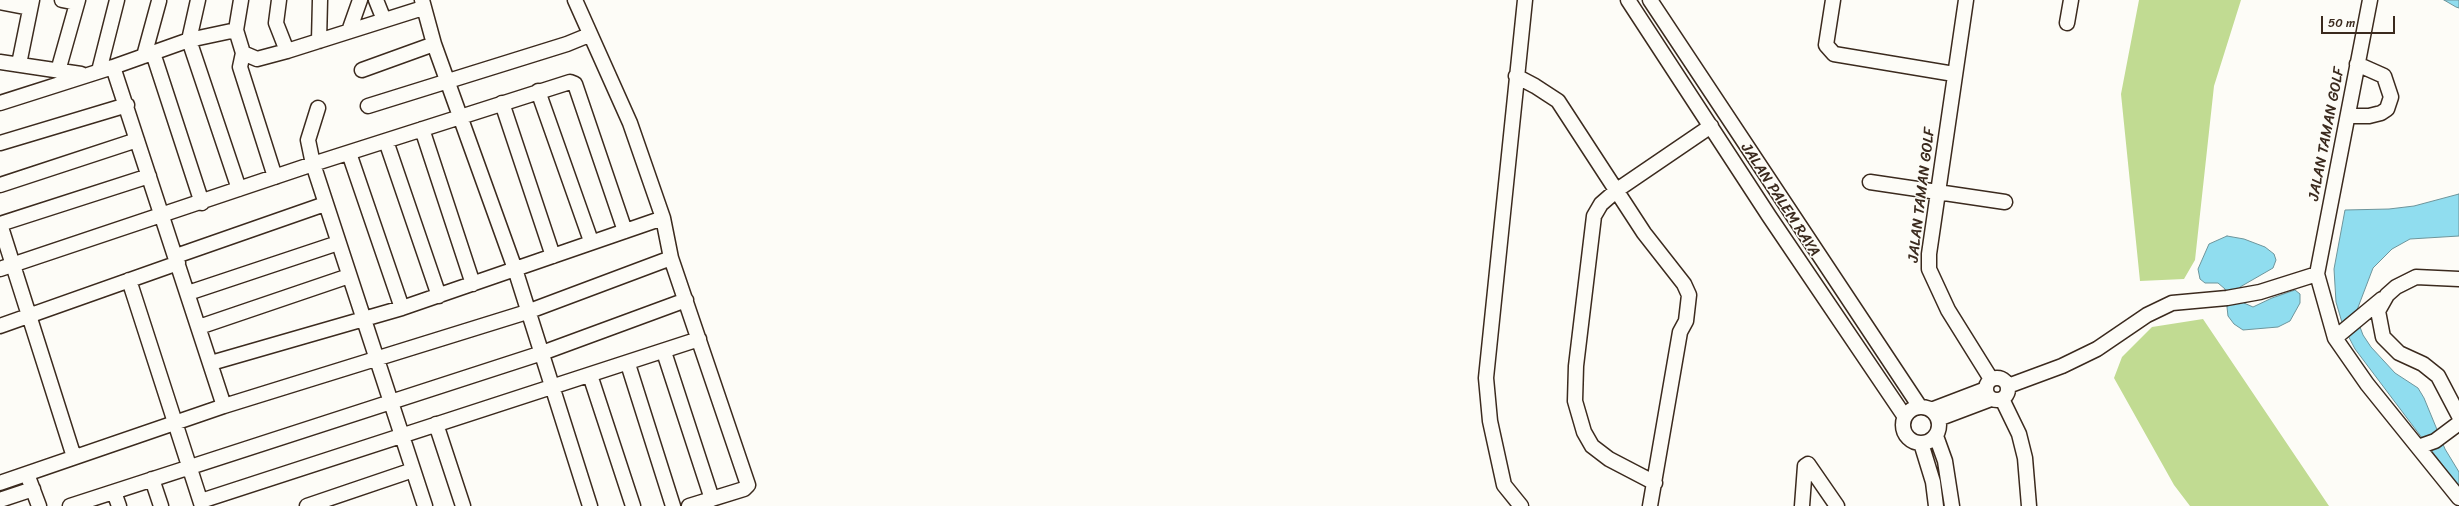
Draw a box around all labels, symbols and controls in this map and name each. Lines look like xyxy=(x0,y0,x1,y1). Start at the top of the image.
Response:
scale bar xyxy=(2323,8,2397,34)
text: 50 m xyxy=(2328,12,2355,34)
street label: JALAN TAMAN GOLF xyxy=(2305,66,2349,202)
street label: JALAN TAMAN GOLF xyxy=(1905,127,1939,263)
street label: JALAN PALEM RAYA xyxy=(1737,140,1823,260)

